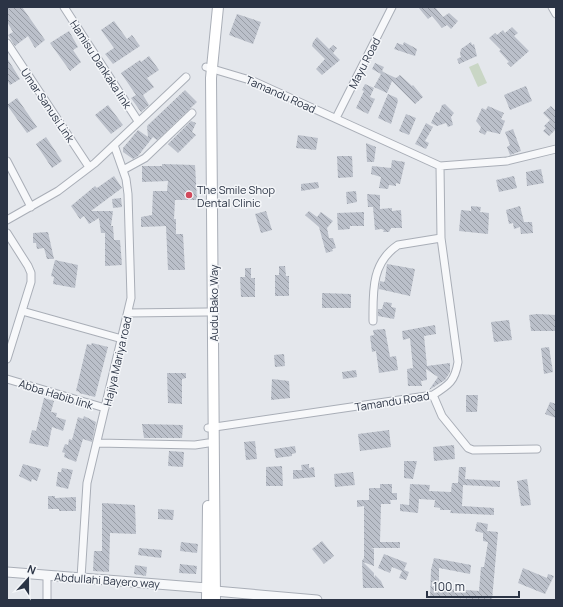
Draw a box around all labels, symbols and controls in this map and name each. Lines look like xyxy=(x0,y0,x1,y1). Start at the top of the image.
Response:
street label: Hamisu Dankaka link xyxy=(67,17,136,112)
street label: Mayu Road xyxy=(345,35,383,91)
street label: Umar Sanusi Link xyxy=(18,65,79,145)
street label: Tamandu Road xyxy=(244,72,318,116)
place label: The Smile Shop Dental Clinic xyxy=(197,182,275,210)
marker: The Smile Shop Dental Clinic xyxy=(184,190,194,200)
street label: Audu Bako Way xyxy=(206,264,221,342)
street label: Hajiya Mariya road xyxy=(99,315,135,407)
street label: Abba Habib link xyxy=(17,376,95,413)
street label: Tamandu Road xyxy=(354,388,430,414)
north arrow xyxy=(8,559,48,599)
text: N xyxy=(25,561,38,578)
street label: Abdullahi Bayero way xyxy=(54,569,161,591)
scale bar xyxy=(427,573,519,599)
text: 100 m xyxy=(433,578,465,595)

